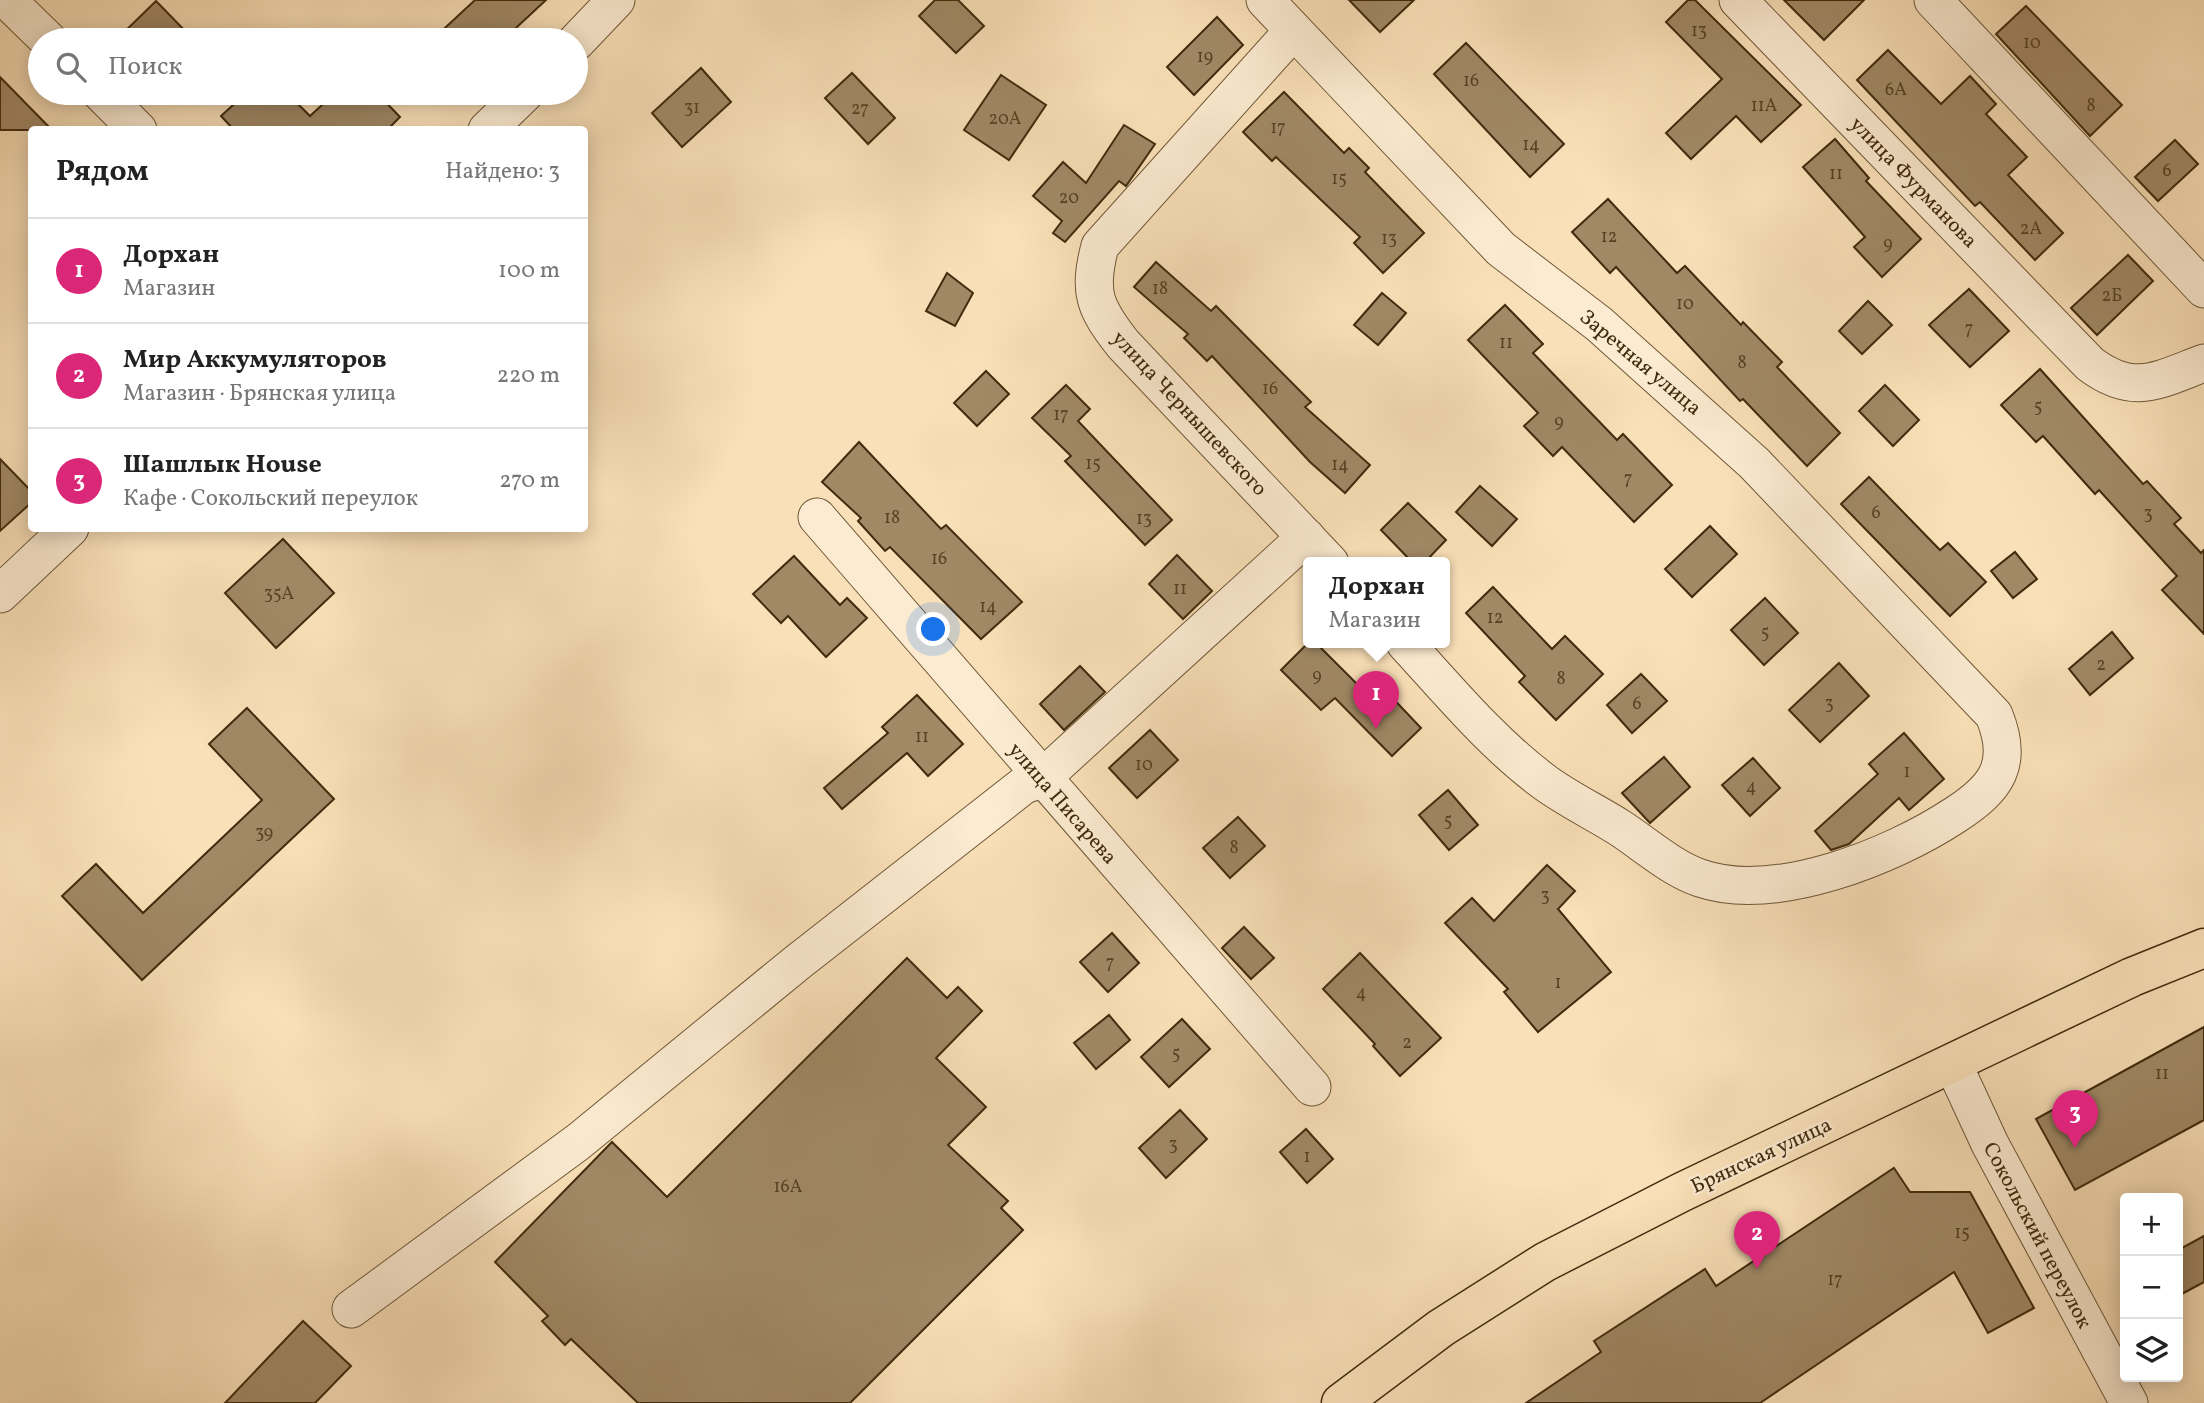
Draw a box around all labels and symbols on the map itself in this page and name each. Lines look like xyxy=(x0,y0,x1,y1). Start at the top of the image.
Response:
house number: 13 xyxy=(1691,19,1707,44)
house number: 10 xyxy=(2023,31,2041,56)
house number: 19 xyxy=(1197,45,1213,70)
house number: 16 xyxy=(1463,69,1479,94)
house number: 6А xyxy=(1885,78,1907,103)
house number: 11А xyxy=(1751,94,1778,119)
house number: 8 xyxy=(2086,94,2096,119)
house number: 31 xyxy=(684,96,700,121)
house number: 27 xyxy=(851,97,869,122)
house number: 20А xyxy=(989,107,1022,132)
street label: улица Фурманова xyxy=(1843,111,1983,255)
house number: 17 xyxy=(1270,116,1286,141)
house number: 14 xyxy=(1522,133,1540,158)
house number: 6 xyxy=(2162,159,2172,184)
house number: 11 xyxy=(1829,162,1843,187)
house number: 15 xyxy=(1331,167,1347,192)
house number: 20 xyxy=(1059,186,1079,211)
house number: 2А xyxy=(2020,217,2042,242)
house number: 12 xyxy=(1601,225,1617,250)
house number: 13 xyxy=(1381,227,1397,252)
house number: 9 xyxy=(1883,232,1893,257)
house number: 18 xyxy=(1152,277,1168,302)
house number: 2Б xyxy=(2102,284,2122,309)
house number: 10 xyxy=(1676,292,1694,317)
street label: Заречная улица xyxy=(1573,303,1707,423)
house number: 7 xyxy=(1965,317,1973,342)
street label: улица Чернышевского xyxy=(1104,325,1273,503)
house number: 11 xyxy=(1499,331,1513,356)
house number: 8 xyxy=(1737,351,1747,376)
house number: 16 xyxy=(1262,377,1278,402)
house number: 5 xyxy=(2034,395,2042,420)
house number: 17 xyxy=(1053,403,1069,428)
house number: 9 xyxy=(1554,410,1564,435)
house number: 15 xyxy=(1085,452,1101,477)
house number: 14 xyxy=(1331,453,1349,478)
house number: 7 xyxy=(1624,467,1632,492)
house number: 6 xyxy=(1871,501,1881,526)
house number: 3 xyxy=(2143,502,2153,527)
house number: 18 xyxy=(884,506,900,531)
house number: 13 xyxy=(1136,507,1152,532)
house number: 16 xyxy=(931,547,947,572)
house number: 11 xyxy=(1173,577,1187,602)
house number: 35А xyxy=(264,582,295,607)
house number: 14 xyxy=(979,595,997,620)
house number: 12 xyxy=(1487,606,1503,631)
your location xyxy=(916,612,950,646)
house number: 5 xyxy=(1761,621,1769,646)
house number: 2 xyxy=(2096,653,2106,678)
house number: 9 xyxy=(1312,664,1322,689)
house number: 8 xyxy=(1556,667,1566,692)
pin: 1 xyxy=(1353,671,1399,729)
house number: 6 xyxy=(1632,692,1642,717)
house number: 3 xyxy=(1824,692,1834,717)
house number: 11 xyxy=(915,725,929,750)
street label: улица Писарева xyxy=(1001,737,1123,871)
house number: 10 xyxy=(1135,753,1153,778)
house number: 1 xyxy=(1904,760,1910,785)
house number: 4 xyxy=(1746,775,1756,800)
house number: 5 xyxy=(1444,809,1452,834)
house number: 39 xyxy=(255,821,273,846)
house number: 8 xyxy=(1229,836,1239,861)
house number: 3 xyxy=(1540,884,1550,909)
house number: 7 xyxy=(1106,951,1114,976)
house number: 1 xyxy=(1555,971,1561,996)
house number: 4 xyxy=(1356,981,1366,1006)
house number: 2 xyxy=(1402,1031,1412,1056)
house number: 5 xyxy=(1172,1042,1180,1067)
house number: 11 xyxy=(2155,1062,2169,1087)
pin: 3 xyxy=(2052,1090,2098,1148)
street label: Брянская улица xyxy=(1686,1111,1837,1202)
house number: 3 xyxy=(1168,1133,1178,1158)
street label: Сокольский переулок xyxy=(1975,1137,2098,1334)
house number: 1 xyxy=(1304,1145,1310,1170)
house number: 16А xyxy=(774,1175,803,1200)
pin: 2 xyxy=(1734,1211,1780,1269)
house number: 15 xyxy=(1954,1221,1970,1246)
house number: 17 xyxy=(1827,1268,1843,1293)

